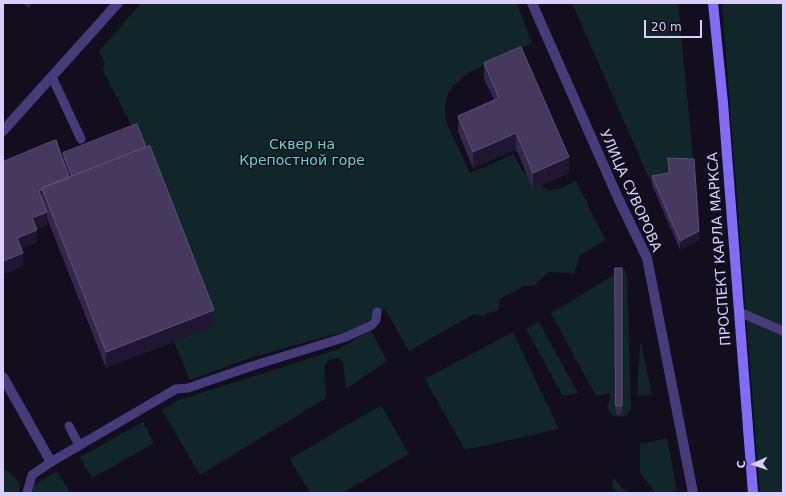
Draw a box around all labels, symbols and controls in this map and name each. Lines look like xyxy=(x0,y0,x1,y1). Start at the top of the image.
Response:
scale bar xyxy=(646,12,704,38)
text: 20 m xyxy=(651,20,682,34)
street label: УЛИЦА СУВОРОВА xyxy=(595,127,665,255)
park label: Сквер на Крепостной горе xyxy=(239,137,365,170)
street label: ПРОСПЕКТ КАРЛА МАРКСА xyxy=(705,152,735,346)
north arrow xyxy=(734,444,774,484)
text: С xyxy=(735,460,748,469)

